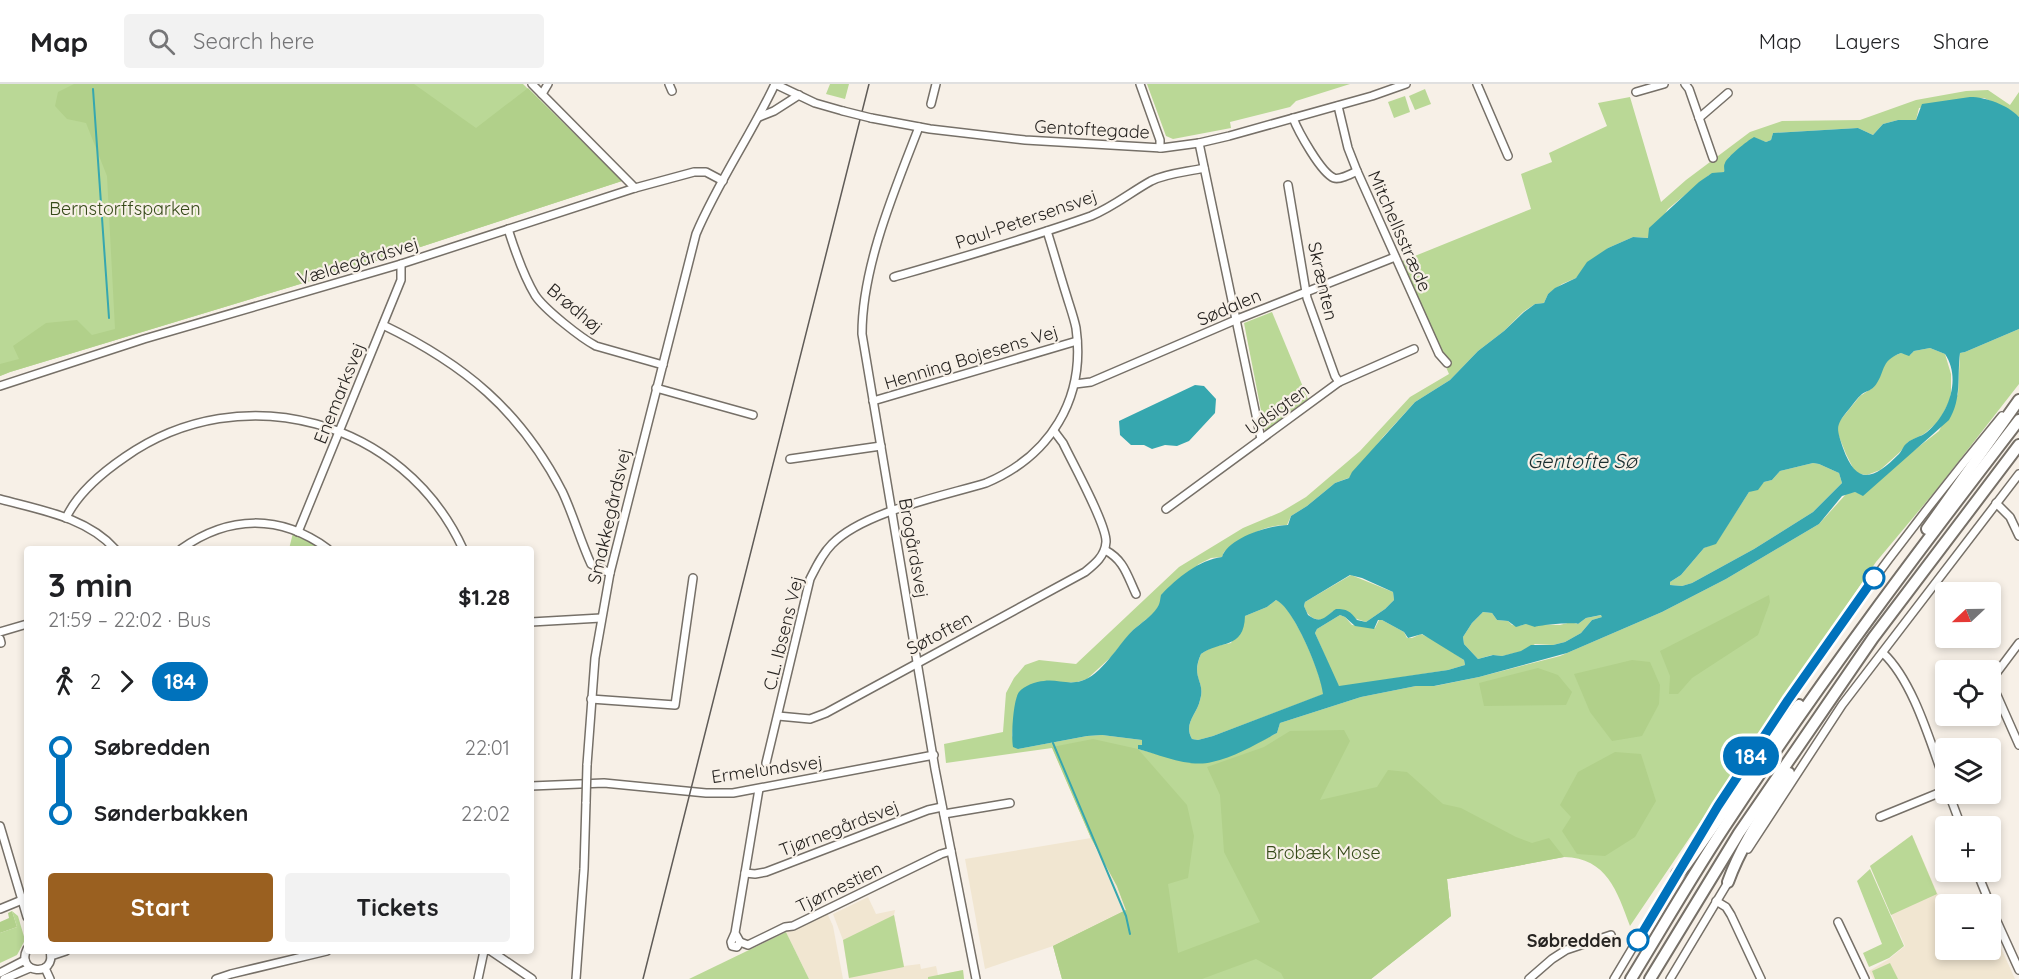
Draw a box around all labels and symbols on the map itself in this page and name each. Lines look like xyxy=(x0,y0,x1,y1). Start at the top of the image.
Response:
street label: Gentoftegade xyxy=(1034,114,1150,144)
street label: Mitchellsstræde xyxy=(1363,167,1437,295)
street label: Paul-Petersensvej xyxy=(952,184,1100,254)
park label: Bernstorffsparken xyxy=(49,197,201,220)
street label: Vældegårdsvej xyxy=(295,232,421,290)
street label: Skrænten xyxy=(1303,239,1343,323)
street label: Brødhøj xyxy=(542,278,608,338)
street label: Sødalen xyxy=(1194,283,1264,331)
street label: Henning Bojesens Vej xyxy=(881,320,1061,394)
street label: Enemarksvej xyxy=(308,339,370,447)
street label: Udsigten xyxy=(1240,378,1314,440)
street label: Smakkegårdsvej xyxy=(582,446,636,586)
water label: Gentofte Sø xyxy=(1527,448,1639,473)
street label: Brogårdsvej xyxy=(894,496,934,600)
unlabelled marker xyxy=(1863,567,1885,589)
street label: C.L. Ibsens Vej xyxy=(758,573,808,693)
north arrow xyxy=(1935,582,2001,648)
street label: Søtoften xyxy=(902,606,976,660)
line badge: 184 xyxy=(1716,736,1786,776)
street label: Ermelundsvej xyxy=(710,750,824,788)
street label: Tjørnegårdsvej xyxy=(776,795,902,861)
park label: Brobæk Mose xyxy=(1265,841,1381,864)
street label: Tjørnestien xyxy=(792,856,886,918)
place label: Søbredden xyxy=(1527,929,1622,952)
marker: Søbredden xyxy=(1627,929,1649,951)

